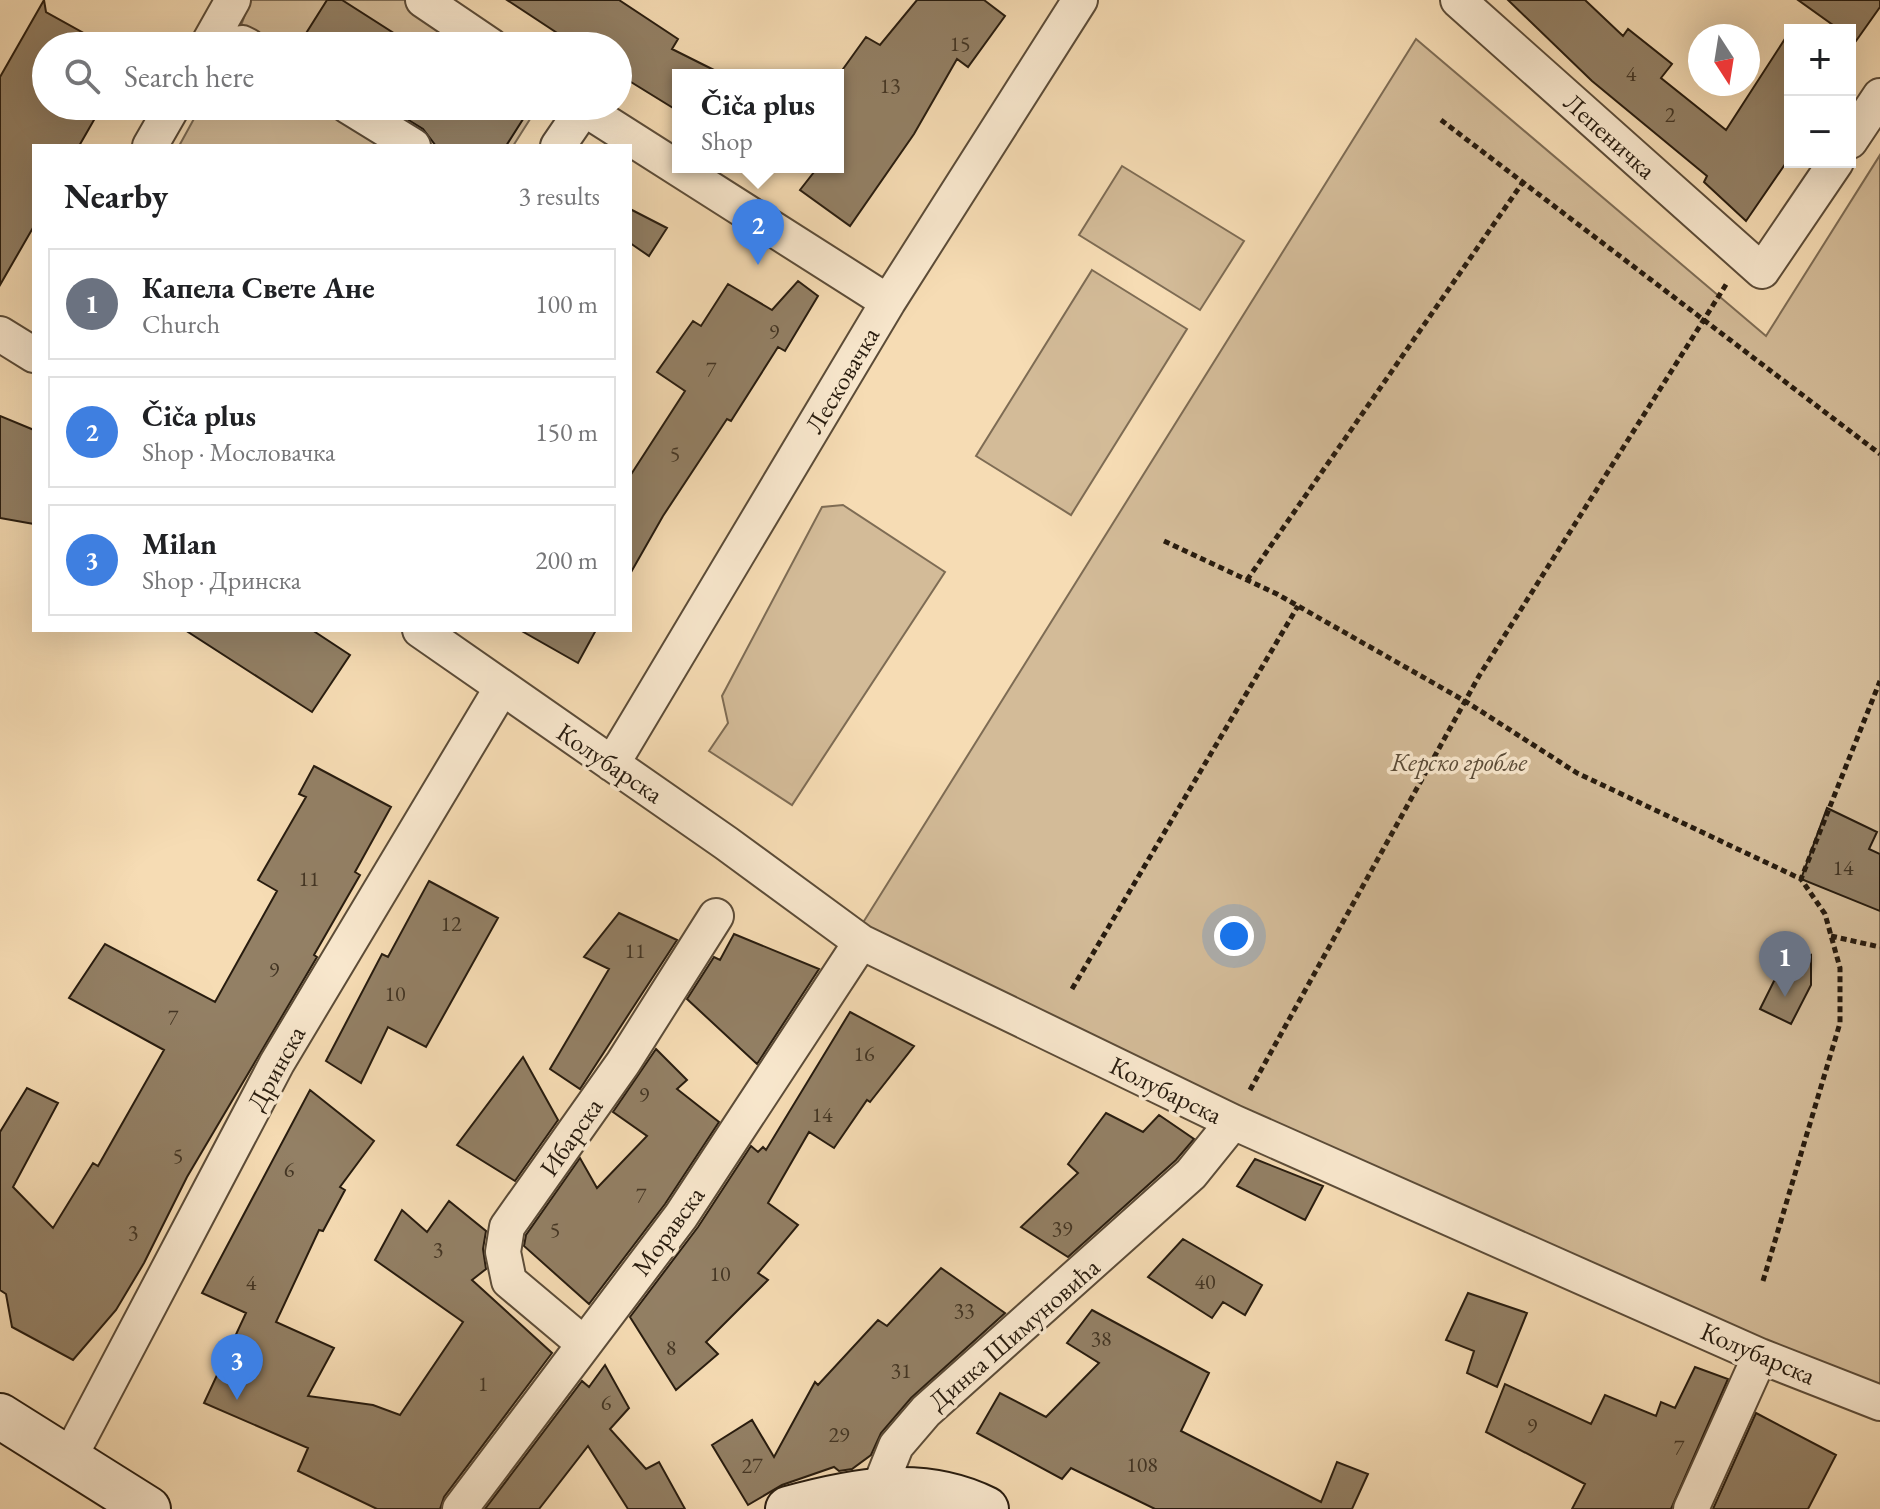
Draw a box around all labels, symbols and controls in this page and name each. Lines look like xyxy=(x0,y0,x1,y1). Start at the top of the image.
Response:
north arrow xyxy=(1688,24,1760,96)
map controls xyxy=(1784,24,1856,168)
button: + xyxy=(1784,24,1856,96)
house number: 15 xyxy=(949,29,971,58)
search box xyxy=(32,32,632,120)
icon: search xyxy=(60,54,104,98)
text: Search here xyxy=(124,57,254,96)
house number: 4 xyxy=(1626,59,1637,88)
popup xyxy=(672,69,844,173)
house number: 13 xyxy=(879,71,901,100)
text: Čiča plus xyxy=(701,85,815,124)
street label: Лепеничка xyxy=(1557,85,1664,187)
button: − xyxy=(1784,96,1856,168)
house number: 2 xyxy=(1665,100,1676,129)
text: Shop xyxy=(701,124,753,158)
text: Nearby xyxy=(64,174,168,218)
text: 3 results xyxy=(519,179,600,213)
pin: 2 xyxy=(732,199,784,265)
text: Капела Свете Ане xyxy=(142,268,375,307)
text: 1 xyxy=(85,287,99,321)
text: 100 m xyxy=(535,287,598,321)
text: Church xyxy=(142,307,220,341)
house number: 9 xyxy=(769,317,780,346)
street label: Лесковачка xyxy=(797,320,887,439)
house number: 7 xyxy=(706,355,717,384)
text: Čiča plus xyxy=(142,396,256,435)
text: 2 xyxy=(85,415,99,449)
text: 150 m xyxy=(535,415,598,449)
text: Shop · Мословачка xyxy=(142,435,335,469)
house number: 5 xyxy=(670,439,680,468)
text: Milan xyxy=(142,524,217,563)
text: 3 xyxy=(85,543,99,577)
text: 200 m xyxy=(535,543,598,577)
text: Shop · Дринска xyxy=(142,563,301,597)
street label: Колубарска xyxy=(550,715,670,811)
park label: Керско гробље xyxy=(1390,745,1528,779)
house number: 14 xyxy=(1832,853,1854,882)
house number: 11 xyxy=(298,864,320,893)
house number: 12 xyxy=(440,909,462,938)
your location xyxy=(1214,916,1254,956)
pin: 1 xyxy=(1759,931,1811,997)
house number: 11 xyxy=(624,936,646,965)
house number: 9 xyxy=(269,955,280,984)
house number: 10 xyxy=(384,979,406,1008)
house number: 7 xyxy=(168,1003,179,1032)
street label: Дринска xyxy=(239,1019,313,1116)
house number: 16 xyxy=(853,1039,875,1068)
street label: Колубарска xyxy=(1104,1048,1228,1132)
house number: 9 xyxy=(639,1080,650,1109)
street label: Ибарска xyxy=(532,1090,611,1183)
house number: 14 xyxy=(811,1100,833,1129)
house number: 5 xyxy=(173,1141,183,1170)
house number: 6 xyxy=(284,1155,295,1184)
street label: Моравска xyxy=(624,1179,712,1283)
house number: 7 xyxy=(636,1181,647,1210)
house number: 39 xyxy=(1051,1214,1073,1243)
house number: 5 xyxy=(550,1215,560,1244)
house number: 3 xyxy=(128,1218,138,1247)
house number: 3 xyxy=(433,1235,443,1264)
street label: Динка Шимуновића xyxy=(921,1250,1107,1418)
house number: 10 xyxy=(709,1259,731,1288)
house number: 40 xyxy=(1194,1267,1216,1296)
house number: 4 xyxy=(246,1268,257,1297)
house number: 33 xyxy=(953,1296,975,1325)
street label: Колубарска xyxy=(1696,1314,1821,1393)
house number: 38 xyxy=(1090,1324,1112,1353)
house number: 8 xyxy=(666,1333,676,1362)
pin: 3 xyxy=(211,1334,263,1400)
house number: 31 xyxy=(890,1356,912,1385)
house number: 1 xyxy=(478,1369,488,1398)
house number: 6 xyxy=(601,1388,612,1417)
house number: 9 xyxy=(1527,1411,1538,1440)
house number: 29 xyxy=(828,1420,850,1449)
house number: 7 xyxy=(1674,1433,1685,1462)
house number: 108 xyxy=(1126,1450,1158,1479)
house number: 27 xyxy=(741,1451,763,1480)

